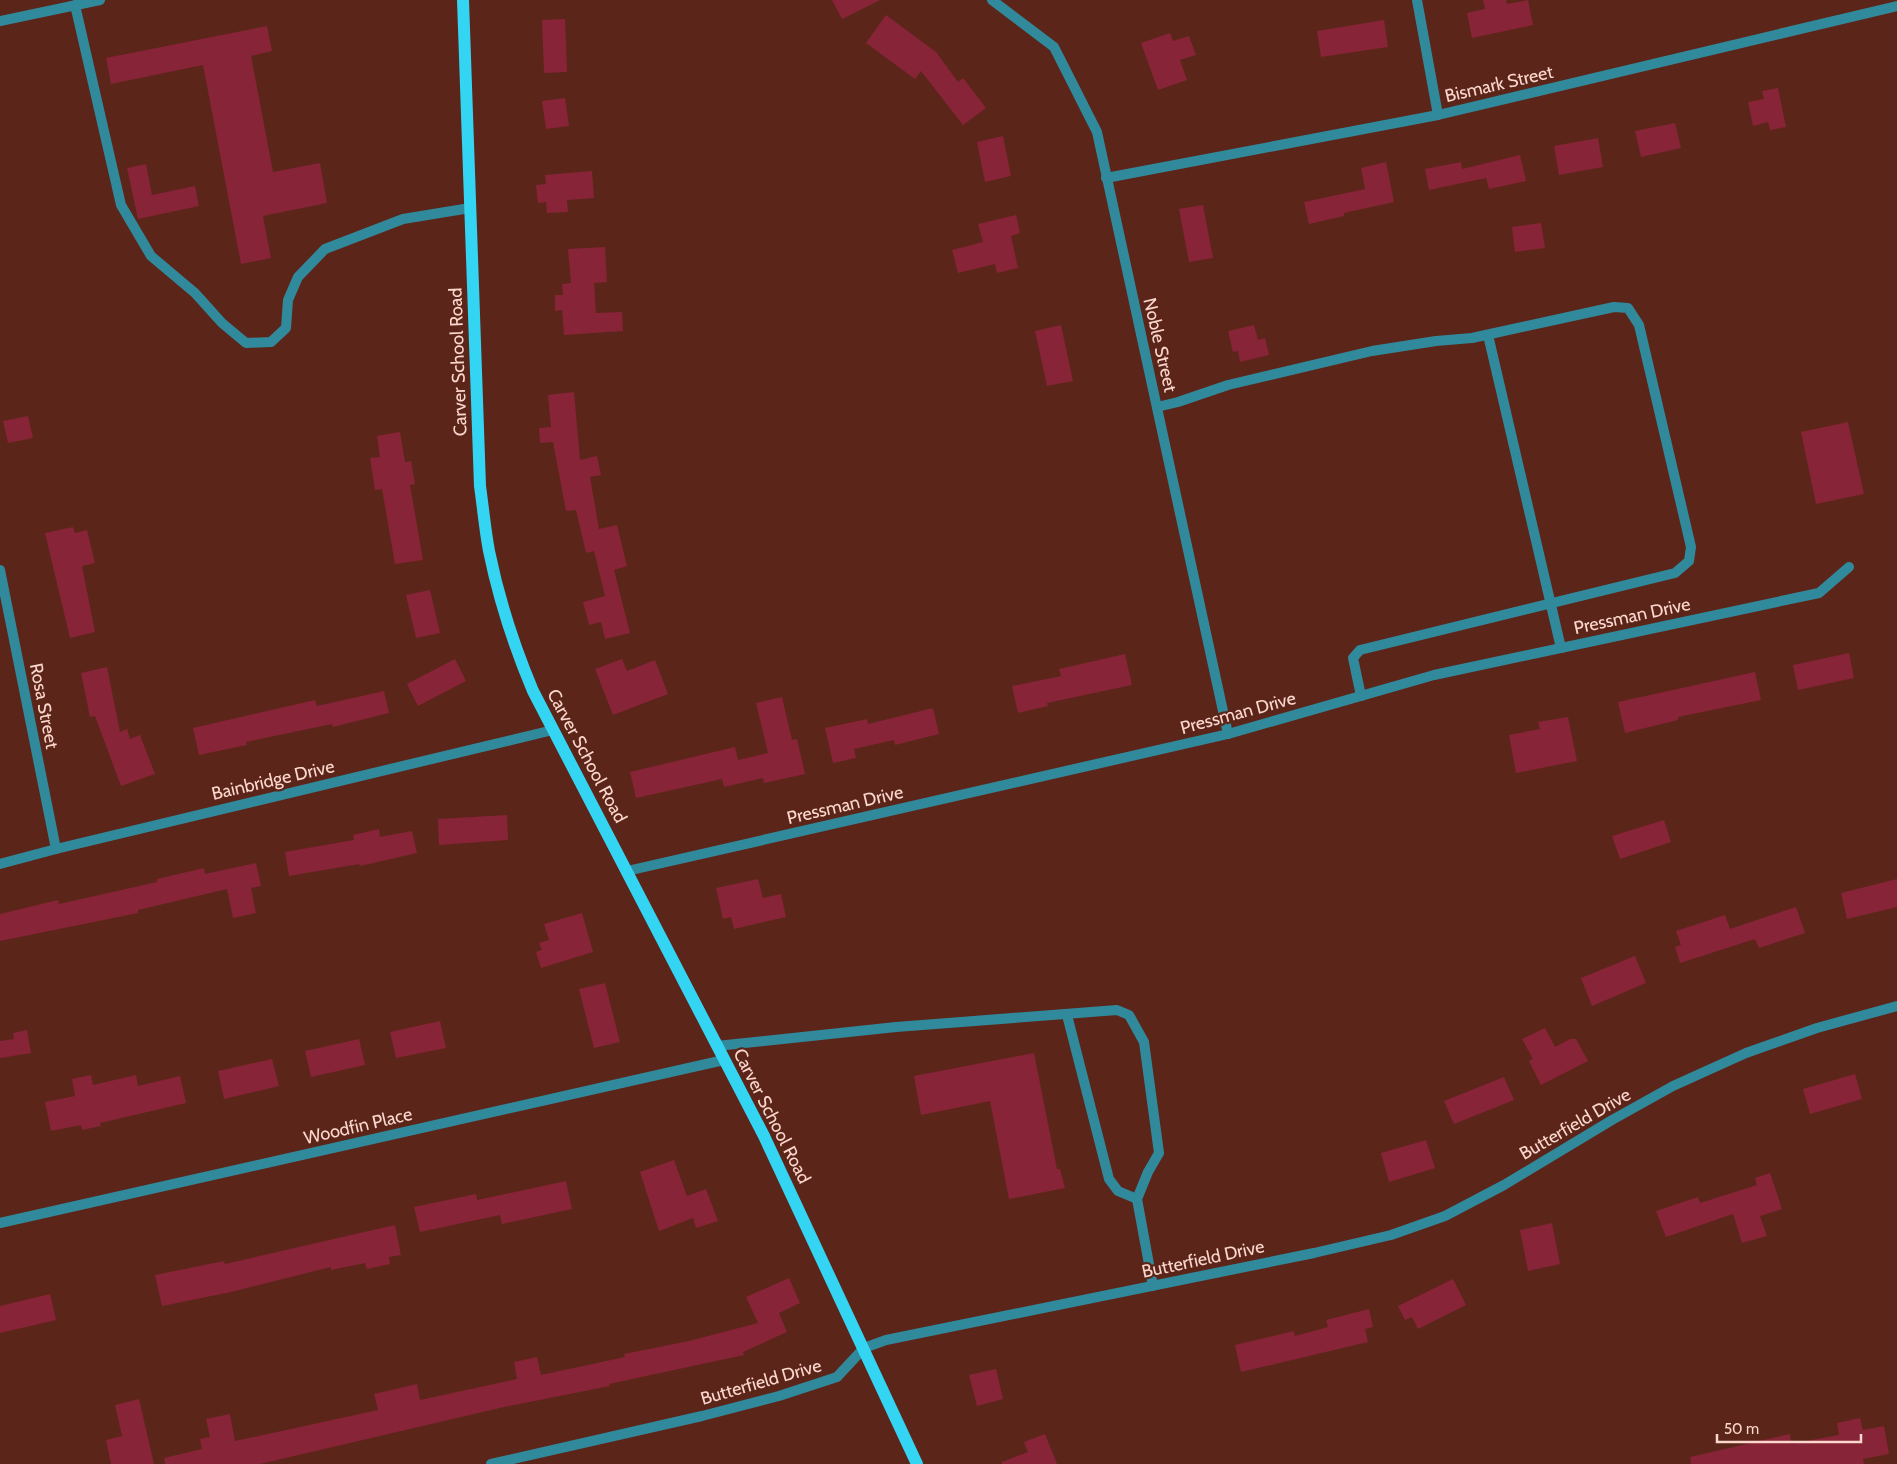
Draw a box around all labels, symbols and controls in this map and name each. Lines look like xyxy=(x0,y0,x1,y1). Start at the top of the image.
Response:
street label: Bismark Street xyxy=(1443,61,1555,107)
street label: Carver School Road xyxy=(444,287,472,437)
street label: Noble Street xyxy=(1138,296,1182,394)
street label: Pressman Drive xyxy=(1572,593,1692,639)
street label: Rosa Street xyxy=(25,661,63,751)
street label: Carver School Road xyxy=(542,685,632,827)
street label: Pressman Drive xyxy=(1178,687,1298,739)
street label: Bainbridge Drive xyxy=(209,755,337,805)
street label: Pressman Drive xyxy=(785,781,905,829)
street label: Carver School Road xyxy=(728,1045,816,1187)
street label: Butterfield Drive xyxy=(1516,1083,1634,1165)
street label: Woodfin Place xyxy=(302,1103,414,1149)
street label: Butterfield Drive xyxy=(1140,1235,1266,1283)
street label: Butterfield Drive xyxy=(698,1354,824,1410)
scale bar xyxy=(1717,1412,1861,1444)
text: 50 m xyxy=(1724,1420,1759,1438)

